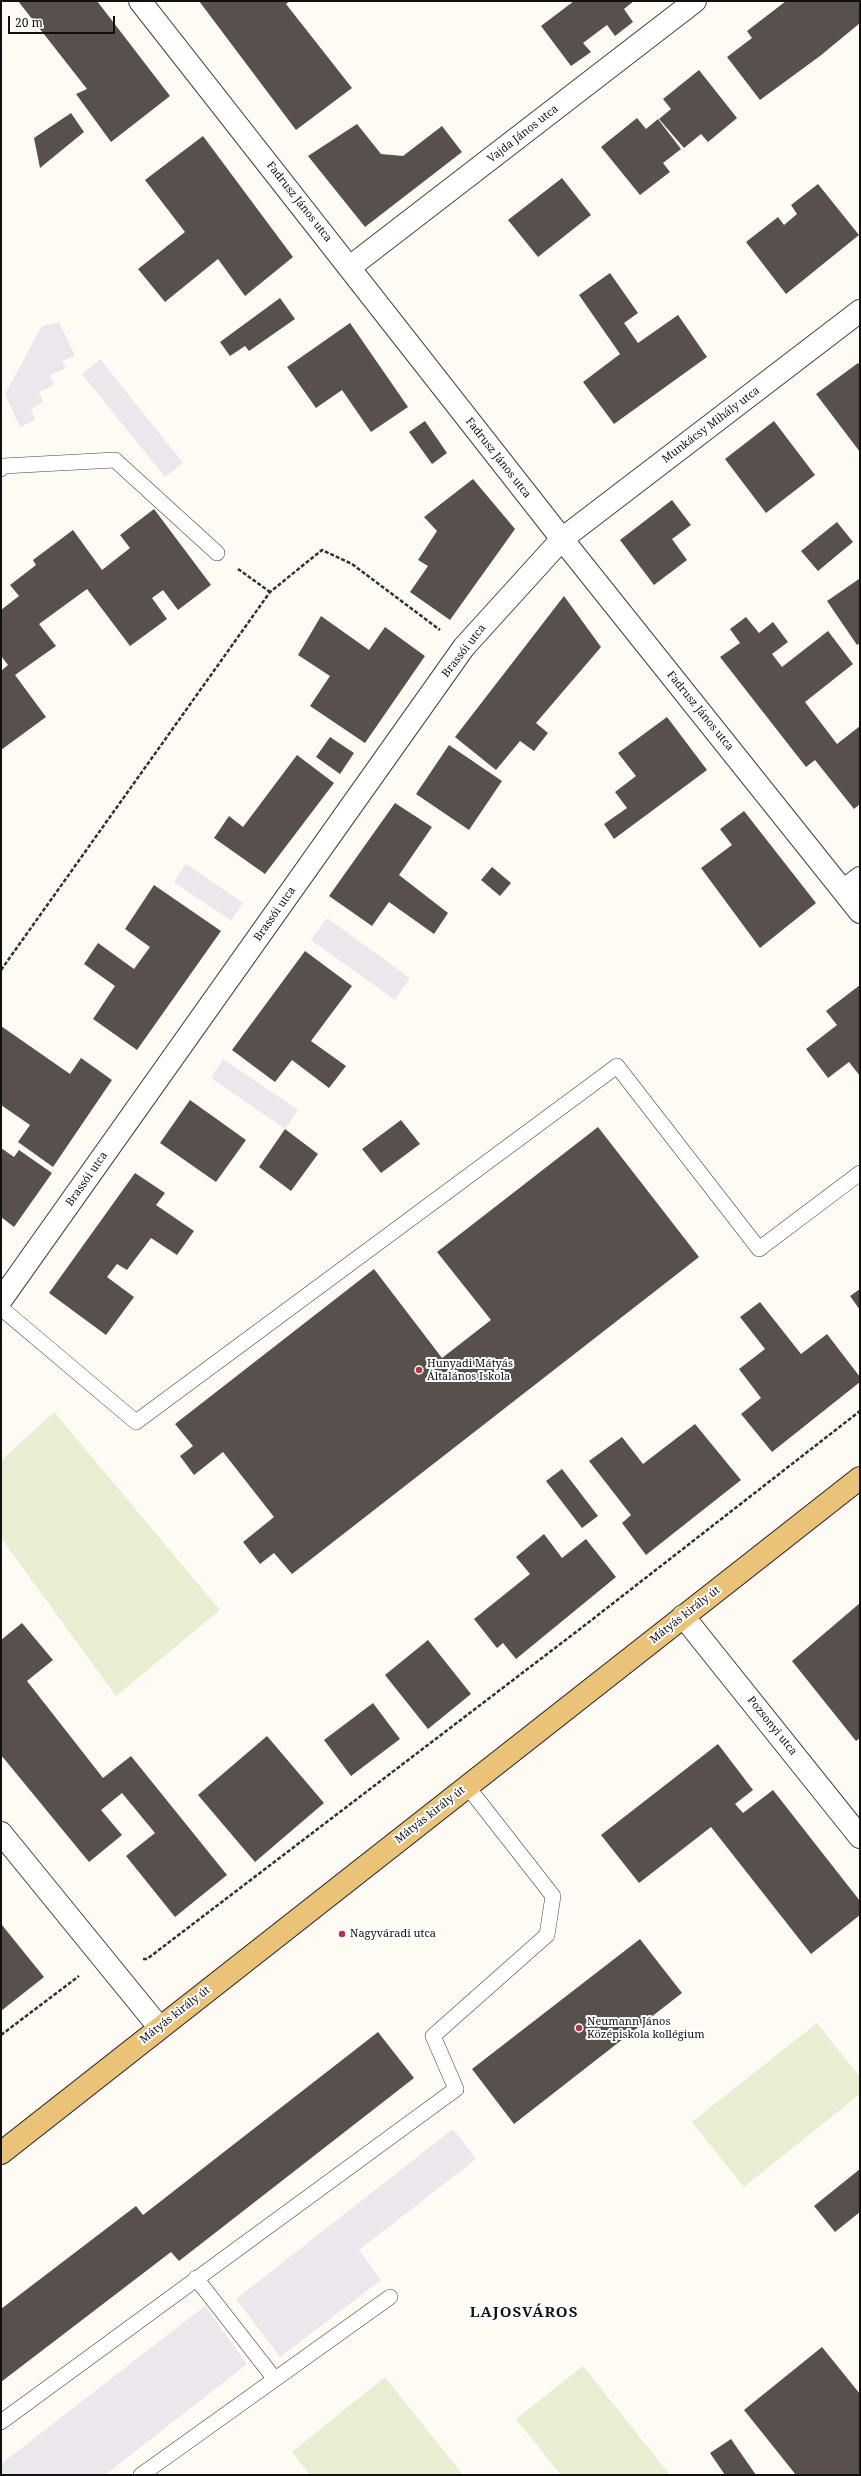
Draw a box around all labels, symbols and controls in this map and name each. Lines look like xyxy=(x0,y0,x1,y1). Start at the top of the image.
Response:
scale bar xyxy=(10,8,117,34)
text: 20 m xyxy=(15,14,43,31)
street label: Vajda János utca xyxy=(485,102,561,166)
street label: Fadrusz János utca xyxy=(263,159,335,245)
street label: Munkácsy Mihály utca xyxy=(660,384,762,466)
street label: Fadrusz János utca xyxy=(462,415,534,501)
street label: Brassói utca xyxy=(439,622,489,680)
street label: Fadrusz János utca xyxy=(664,669,736,753)
street label: Brassói utca xyxy=(251,884,299,944)
street label: Brassói utca xyxy=(63,1149,111,1209)
place label: Hunyadi Mátyás Általános Iskola xyxy=(427,1357,513,1383)
marker: Hunyadi Mátyás Általános Iskola xyxy=(414,1365,424,1375)
street label: Mátyás király út xyxy=(647,1584,723,1646)
street label: Pozsonyi utca xyxy=(744,1694,800,1758)
street label: Mátyás király út xyxy=(392,1784,468,1846)
place label: Nagyváradi utca xyxy=(350,1927,436,1941)
marker: Nagyváradi utca xyxy=(337,1929,347,1939)
street label: Mátyás király út xyxy=(137,1984,213,2046)
place label: Neumann János Középiskola kollégium xyxy=(587,2015,705,2041)
marker: Neumann János Középiskola kollégium xyxy=(574,2023,584,2033)
district label: LAJOSVÁROS xyxy=(470,2304,578,2322)

